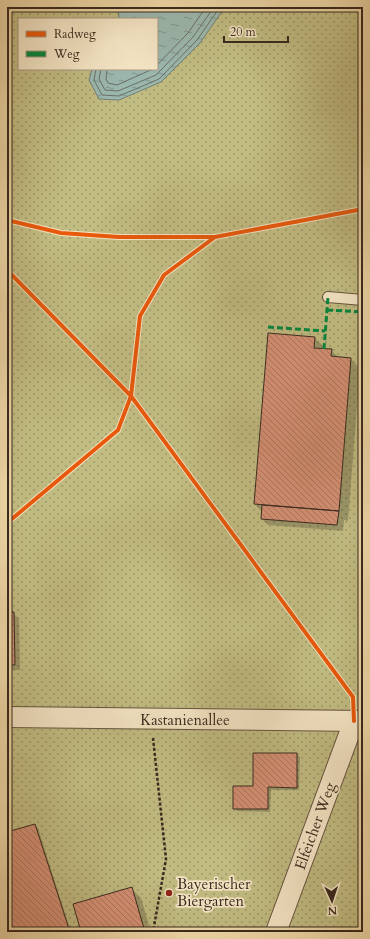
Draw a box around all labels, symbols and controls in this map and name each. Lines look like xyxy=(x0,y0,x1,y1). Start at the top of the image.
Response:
legend xyxy=(18,18,158,70)
scale bar xyxy=(224,18,288,44)
text: 20 m xyxy=(230,24,257,40)
text: Radweg xyxy=(54,26,96,42)
text: Weg xyxy=(53,46,80,62)
street label: Kastanienallee xyxy=(140,710,230,730)
street label: Elfeicher Weg xyxy=(290,779,340,873)
place label: Bayerischer Biergarten xyxy=(177,874,251,911)
north arrow xyxy=(312,881,352,921)
marker: Bayerischer Biergarten xyxy=(164,888,174,898)
text: N xyxy=(327,903,338,918)

